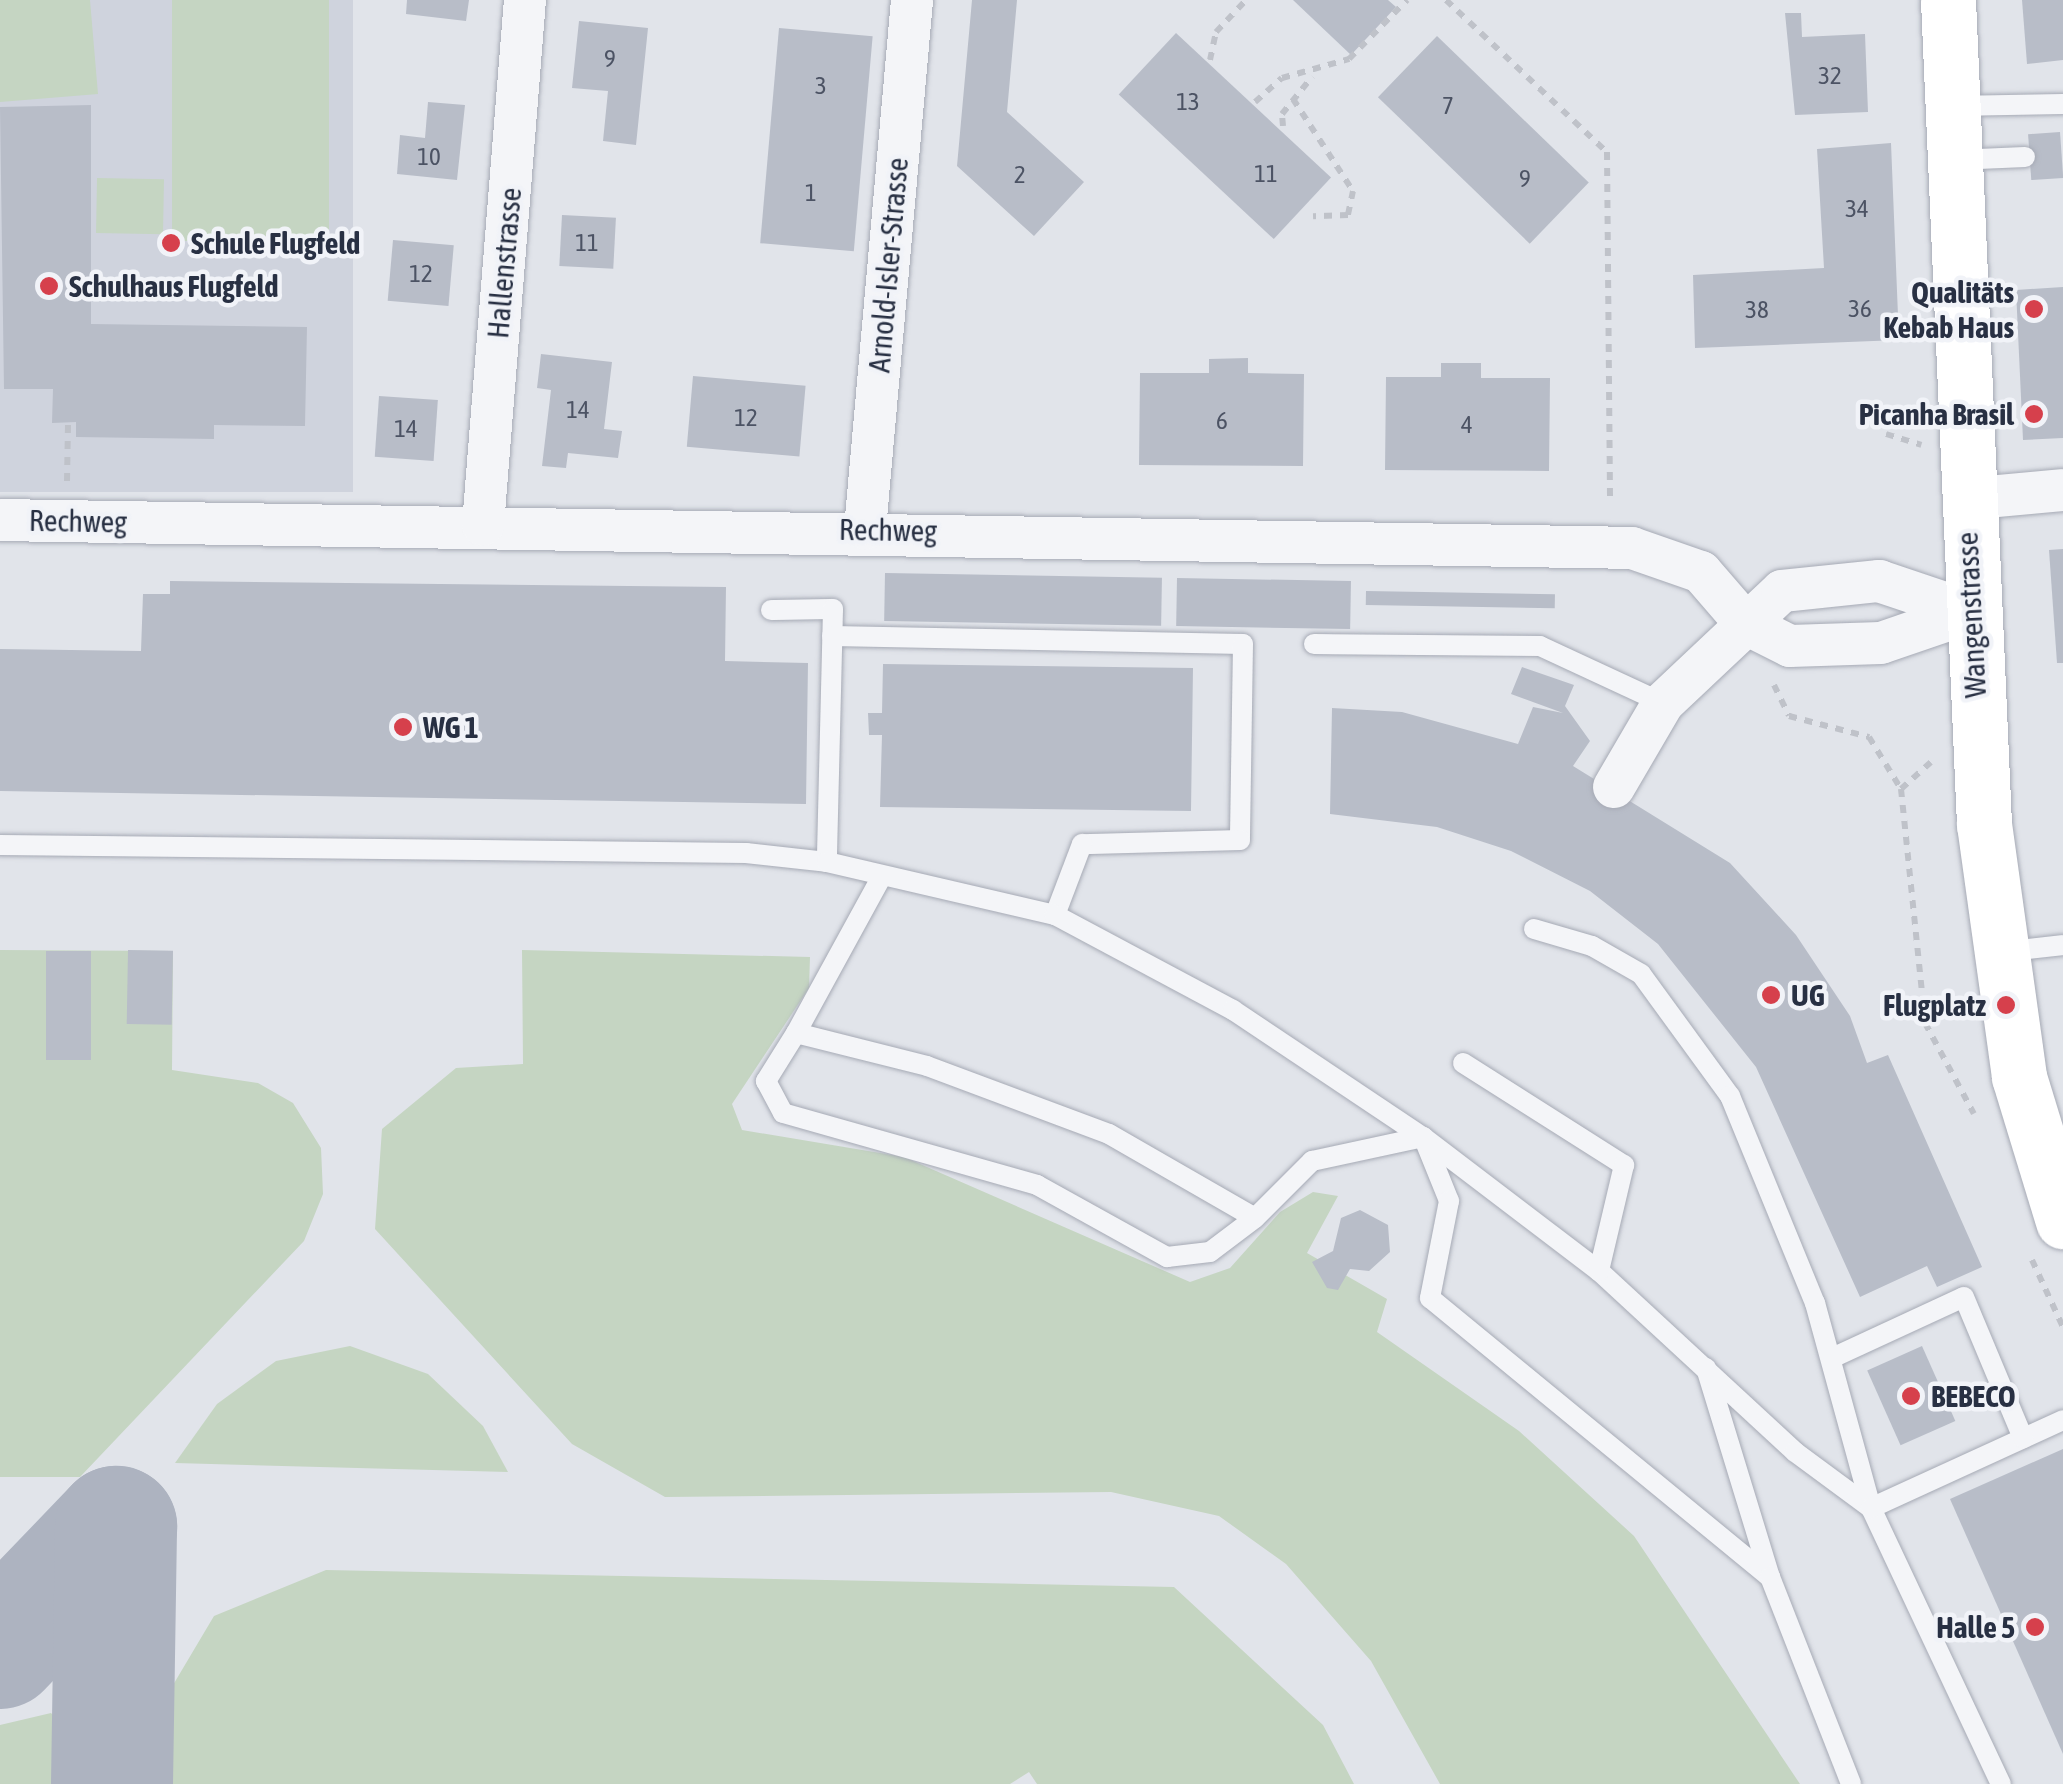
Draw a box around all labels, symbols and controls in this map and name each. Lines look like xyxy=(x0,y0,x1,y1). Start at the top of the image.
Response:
house number: 9 xyxy=(604,43,616,73)
house number: 32 xyxy=(1818,60,1842,90)
house number: 3 xyxy=(815,70,827,100)
house number: 13 xyxy=(1176,86,1200,116)
house number: 7 xyxy=(1442,90,1454,120)
house number: 10 xyxy=(417,141,441,171)
street label: Arnold-Isler-Strasse xyxy=(861,156,915,374)
house number: 11 xyxy=(1254,158,1278,188)
house number: 2 xyxy=(1014,159,1026,189)
house number: 9 xyxy=(1519,163,1531,193)
house number: 1 xyxy=(805,177,817,207)
street label: Hallenstrasse xyxy=(479,186,529,340)
house number: 34 xyxy=(1845,193,1869,223)
place label: Schule Flugfeld xyxy=(191,225,360,261)
house number: 11 xyxy=(575,227,599,257)
marker: Schule Flugfeld xyxy=(160,232,182,254)
house number: 12 xyxy=(409,258,433,288)
place label: Schulhaus Flugfeld xyxy=(69,268,279,304)
place label: Qualitäts Kebab Haus xyxy=(1883,274,2014,344)
marker: Schulhaus Flugfeld xyxy=(38,275,60,297)
house number: 36 xyxy=(1848,293,1872,323)
house number: 38 xyxy=(1745,294,1769,324)
marker: Qualitäts Kebab Haus xyxy=(2023,298,2045,320)
house number: 14 xyxy=(566,394,590,424)
place label: Picanha Brasil xyxy=(1859,396,2014,432)
house number: 12 xyxy=(734,402,758,432)
marker: Picanha Brasil xyxy=(2023,403,2045,425)
house number: 6 xyxy=(1216,405,1228,435)
house number: 4 xyxy=(1461,409,1473,439)
house number: 14 xyxy=(394,413,418,443)
street label: Rechweg xyxy=(29,502,127,540)
street label: Rechweg xyxy=(839,511,937,549)
street label: Wangenstrasse xyxy=(1949,531,1993,699)
place label: WG 1 xyxy=(423,709,479,745)
marker: WG 1 xyxy=(392,716,414,738)
place label: UG xyxy=(1791,977,1825,1013)
marker: UG xyxy=(1760,984,1782,1006)
place label: Flugplatz xyxy=(1883,987,1986,1023)
marker: Flugplatz xyxy=(1995,994,2017,1016)
place label: BEBECO xyxy=(1931,1378,2015,1414)
marker: BEBECO xyxy=(1900,1385,1922,1407)
place label: Halle 5 xyxy=(1936,1609,2015,1645)
marker: Halle 5 xyxy=(2024,1616,2046,1638)

